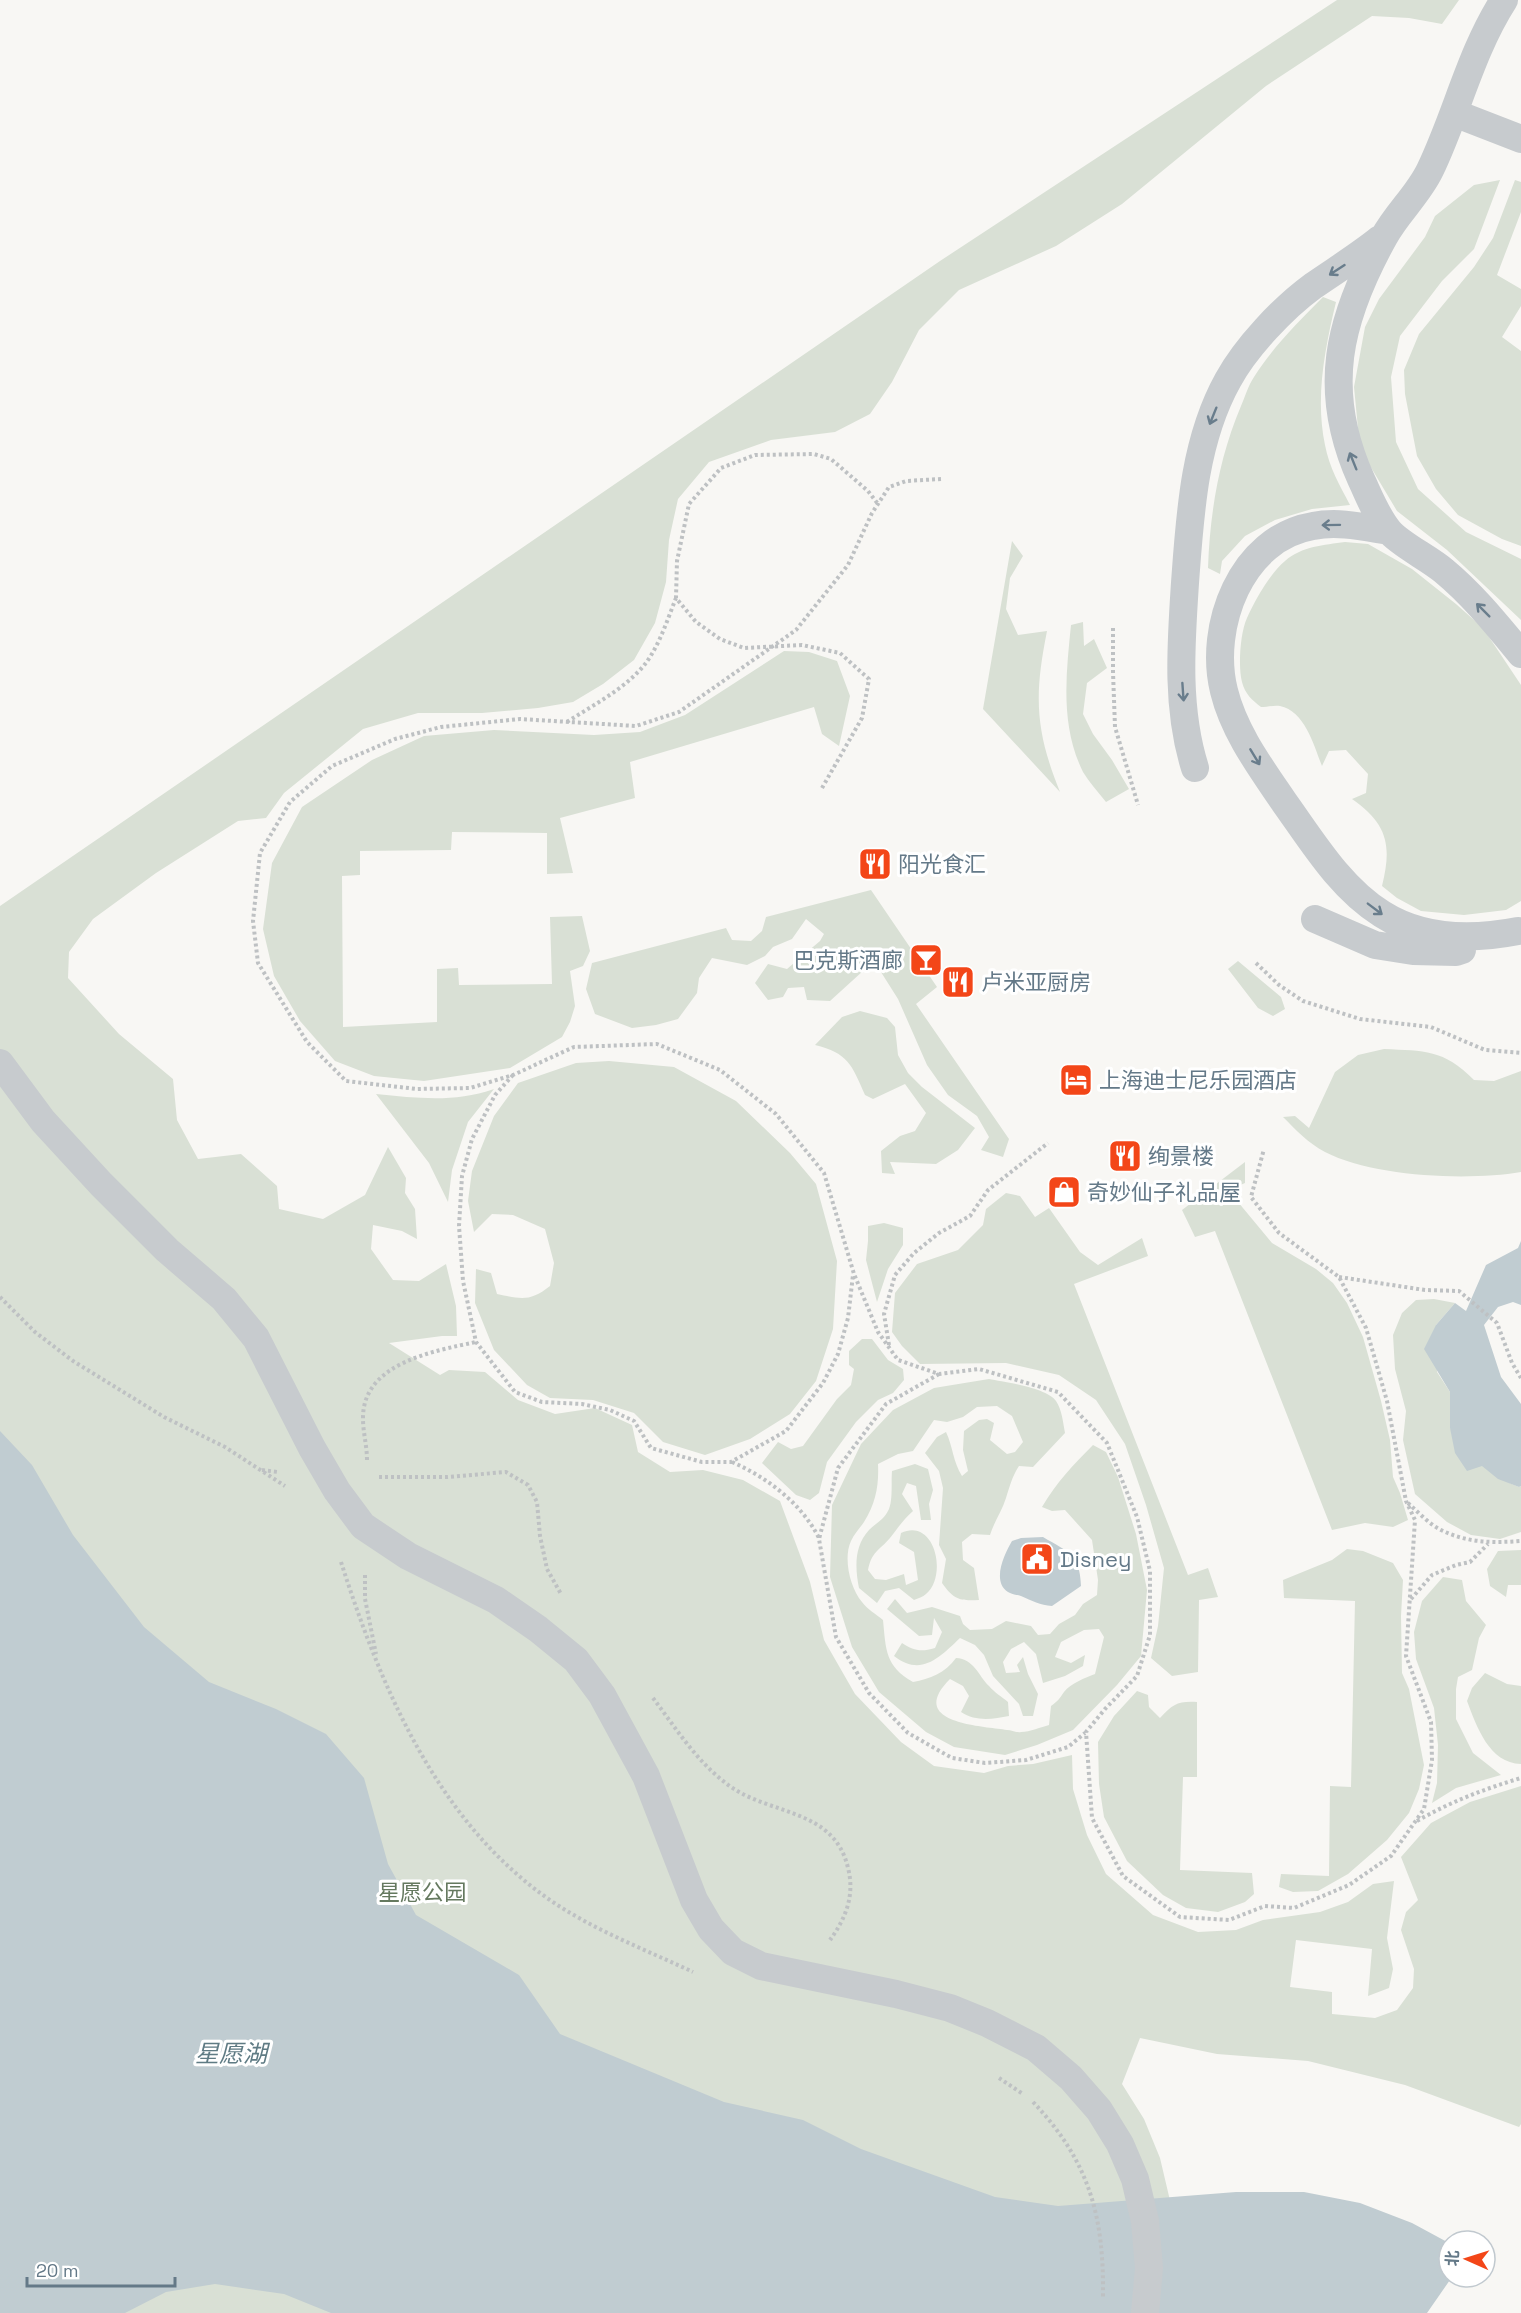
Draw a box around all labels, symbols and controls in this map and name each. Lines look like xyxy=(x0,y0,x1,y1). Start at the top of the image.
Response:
one-way arrow xyxy=(1329,265,1346,277)
one-way arrow xyxy=(1207,406,1218,425)
one-way arrow xyxy=(1347,452,1358,470)
one-way arrow xyxy=(1322,519,1342,530)
one-way arrow xyxy=(1476,602,1491,617)
one-way arrow xyxy=(1177,681,1188,701)
one-way arrow xyxy=(1249,748,1261,765)
restaurant icon: 阳光食汇 xyxy=(857,846,893,882)
place label: 阳光食汇 xyxy=(898,850,986,878)
one-way arrow xyxy=(1367,902,1383,915)
bar icon: 巴克斯酒廊 xyxy=(908,942,944,978)
place label: 巴克斯酒廊 xyxy=(793,946,903,974)
restaurant icon: 卢米亚厨房 xyxy=(940,964,976,1000)
place label: 卢米亚厨房 xyxy=(981,968,1091,996)
hotel icon: 上海迪士尼乐园酒店 xyxy=(1058,1062,1094,1098)
place label: 上海迪士尼乐园酒店 xyxy=(1099,1066,1297,1094)
restaurant icon: 绚景楼 xyxy=(1107,1138,1143,1174)
place label: 绚景楼 xyxy=(1148,1142,1214,1170)
shop icon: 奇妙仙子礼品屋 xyxy=(1046,1174,1082,1210)
place label: 奇妙仙子礼品屋 xyxy=(1087,1178,1241,1206)
public building icon: Disney xyxy=(1019,1541,1055,1577)
place label: Disney xyxy=(1060,1545,1132,1573)
park label: 星愿公园 xyxy=(378,1878,466,1906)
water label: 星愿湖 xyxy=(195,2038,271,2069)
north arrow xyxy=(1437,2229,1497,2289)
scale bar xyxy=(27,2250,176,2288)
text: 北 xyxy=(1442,2250,1463,2267)
text: 20 m xyxy=(36,2259,79,2282)

